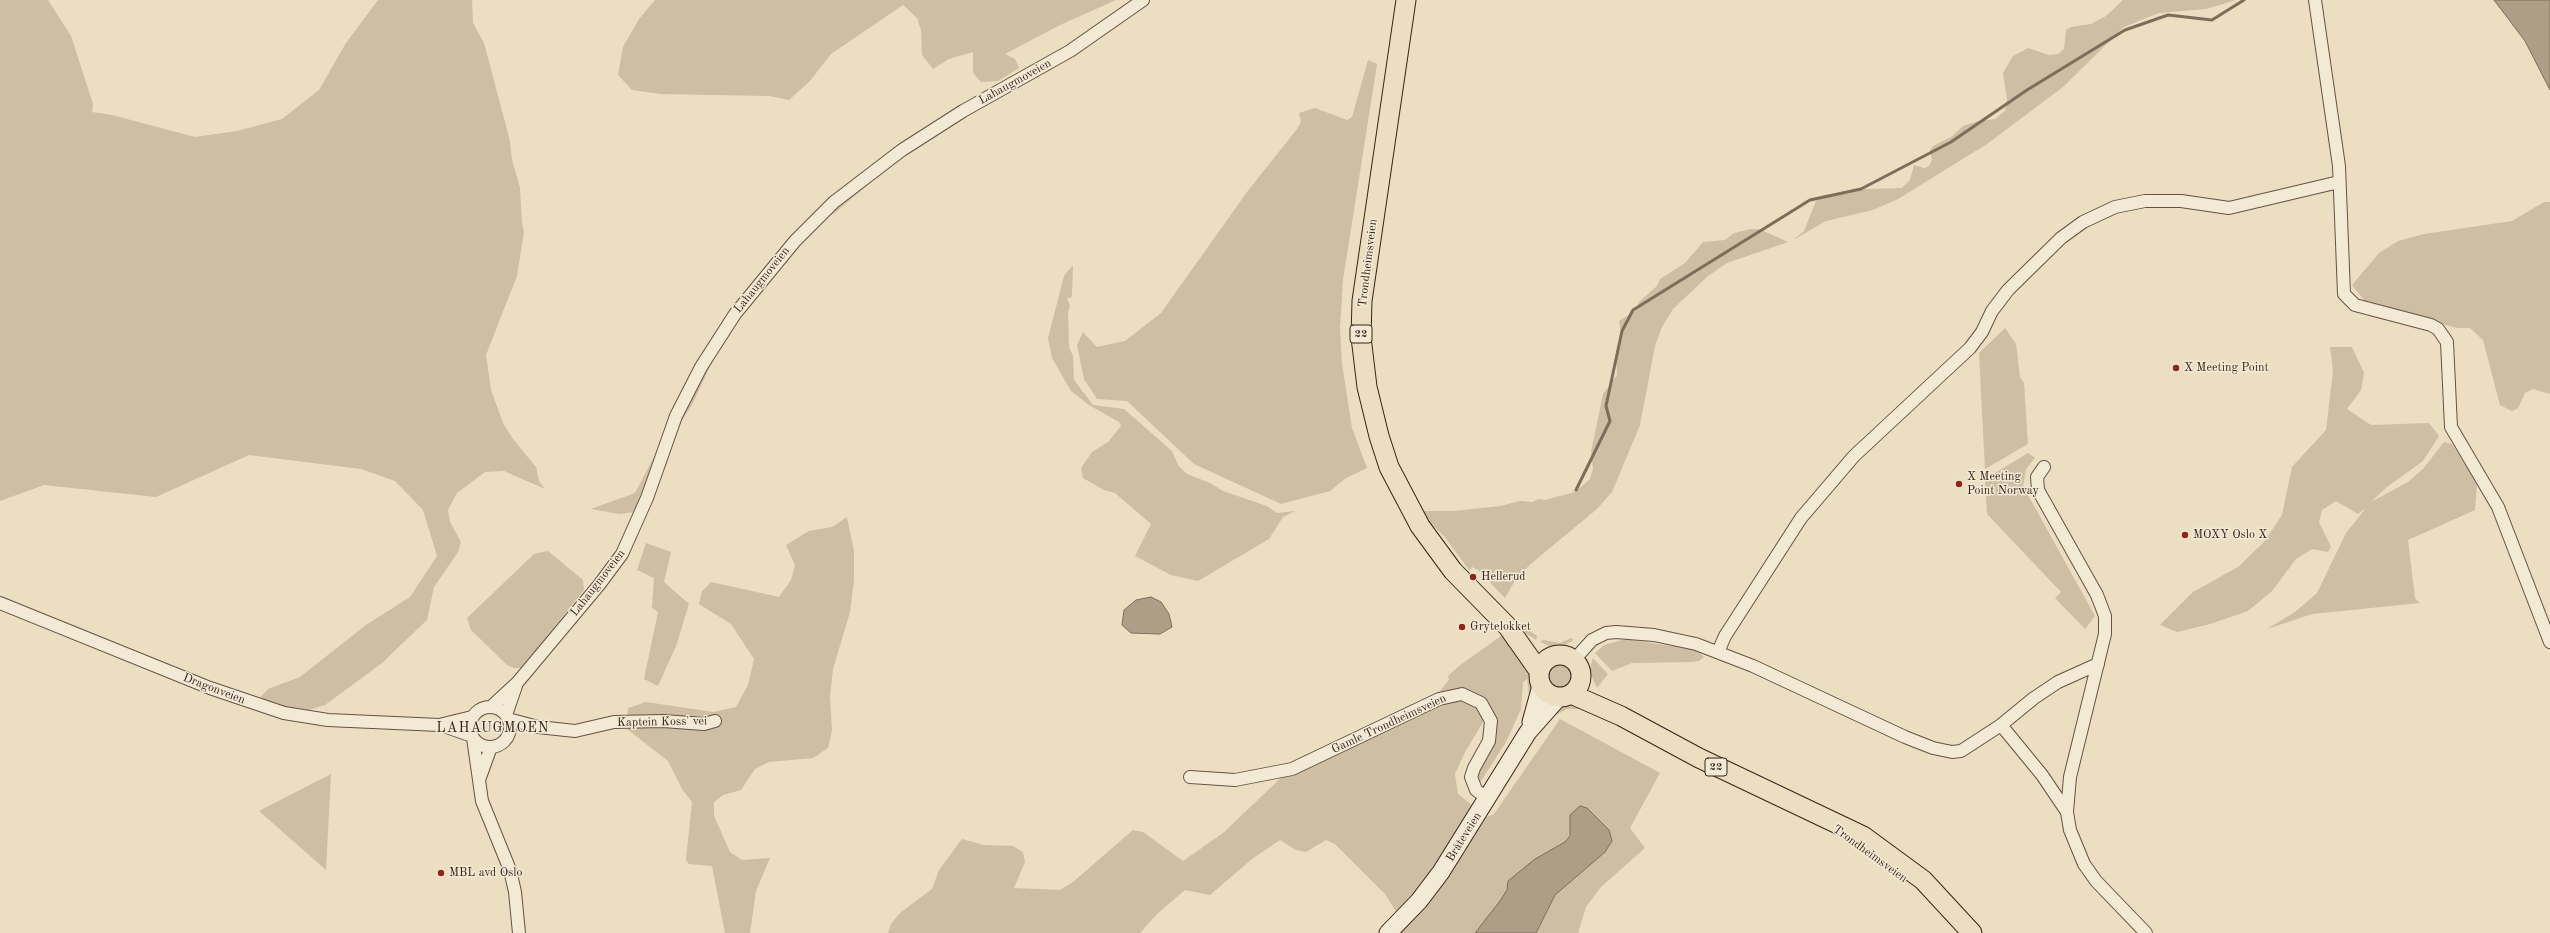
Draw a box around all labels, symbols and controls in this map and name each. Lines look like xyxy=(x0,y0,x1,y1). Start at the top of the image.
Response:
street label: Lahaugmoveien xyxy=(976,56,1054,108)
street label: Trondheimsveien xyxy=(1355,218,1381,308)
street label: Lahaugmoveien xyxy=(731,244,793,316)
road number: 22 xyxy=(1350,325,1372,343)
place label: X Meeting Point xyxy=(2184,361,2269,375)
marker: X Meeting Point xyxy=(2171,363,2181,373)
place label: X Meeting Point Norway xyxy=(1967,470,2039,498)
marker: X Meeting Point Norway xyxy=(1954,479,1964,489)
place label: MOXY Oslo X xyxy=(2193,528,2267,542)
marker: MOXY Oslo X xyxy=(2180,530,2190,540)
street label: Lahaugmoveien xyxy=(567,547,629,619)
place label: Hellerud xyxy=(1481,570,1526,584)
marker: Hellerud xyxy=(1468,572,1478,582)
place label: Grytelokket xyxy=(1470,620,1531,634)
marker: Grytelokket xyxy=(1457,622,1467,632)
street label: Dragonveien xyxy=(181,671,247,707)
street label: Gamle Trondheimsveien xyxy=(1329,691,1449,757)
street label: Kaptein Koss' vei xyxy=(617,714,707,730)
district label: LAHAUGMOEN xyxy=(436,720,550,736)
road number: 22 xyxy=(1705,758,1727,776)
street label: Bråteveien xyxy=(1443,810,1485,864)
street label: Trondheimsveien xyxy=(1830,822,1910,886)
place label: MBL avd Oslo xyxy=(449,866,522,880)
marker: MBL avd Oslo xyxy=(436,868,446,878)

